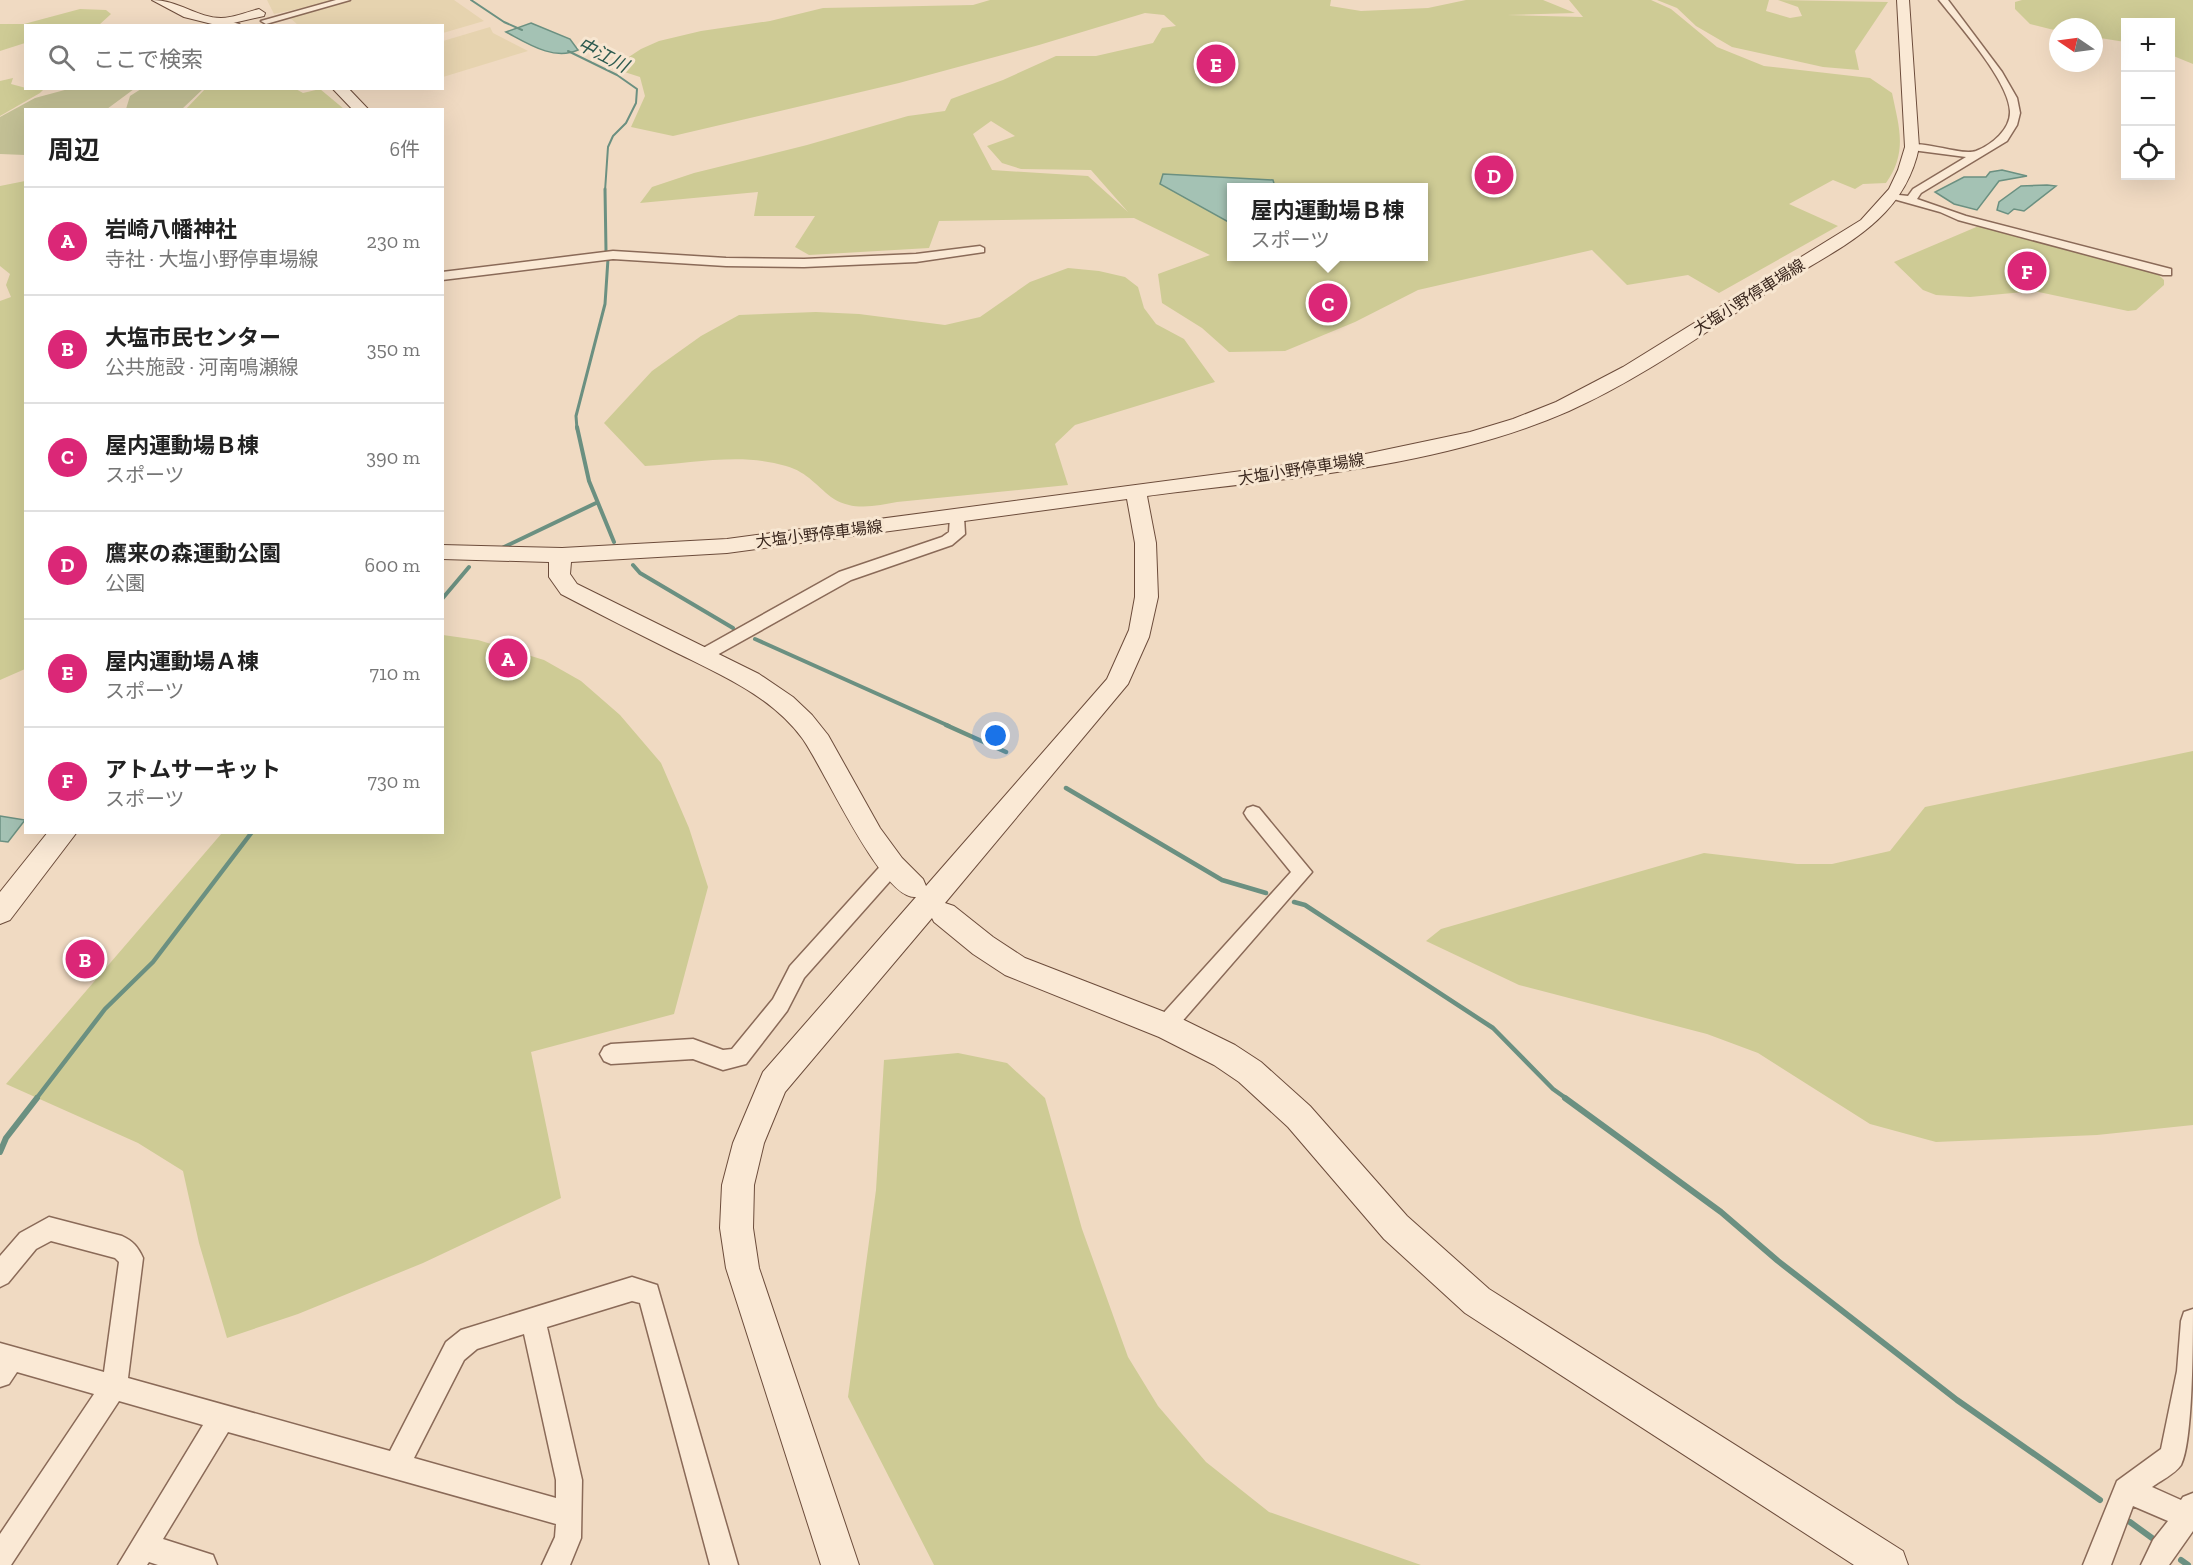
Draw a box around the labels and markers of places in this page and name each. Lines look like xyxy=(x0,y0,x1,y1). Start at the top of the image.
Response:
pin: E xyxy=(1196,42,1236,86)
pin: D xyxy=(1474,152,1514,198)
pin: F xyxy=(2008,248,2046,294)
pin: C xyxy=(1308,280,1348,326)
pin: A xyxy=(488,636,528,680)
pin: B xyxy=(66,936,104,982)

